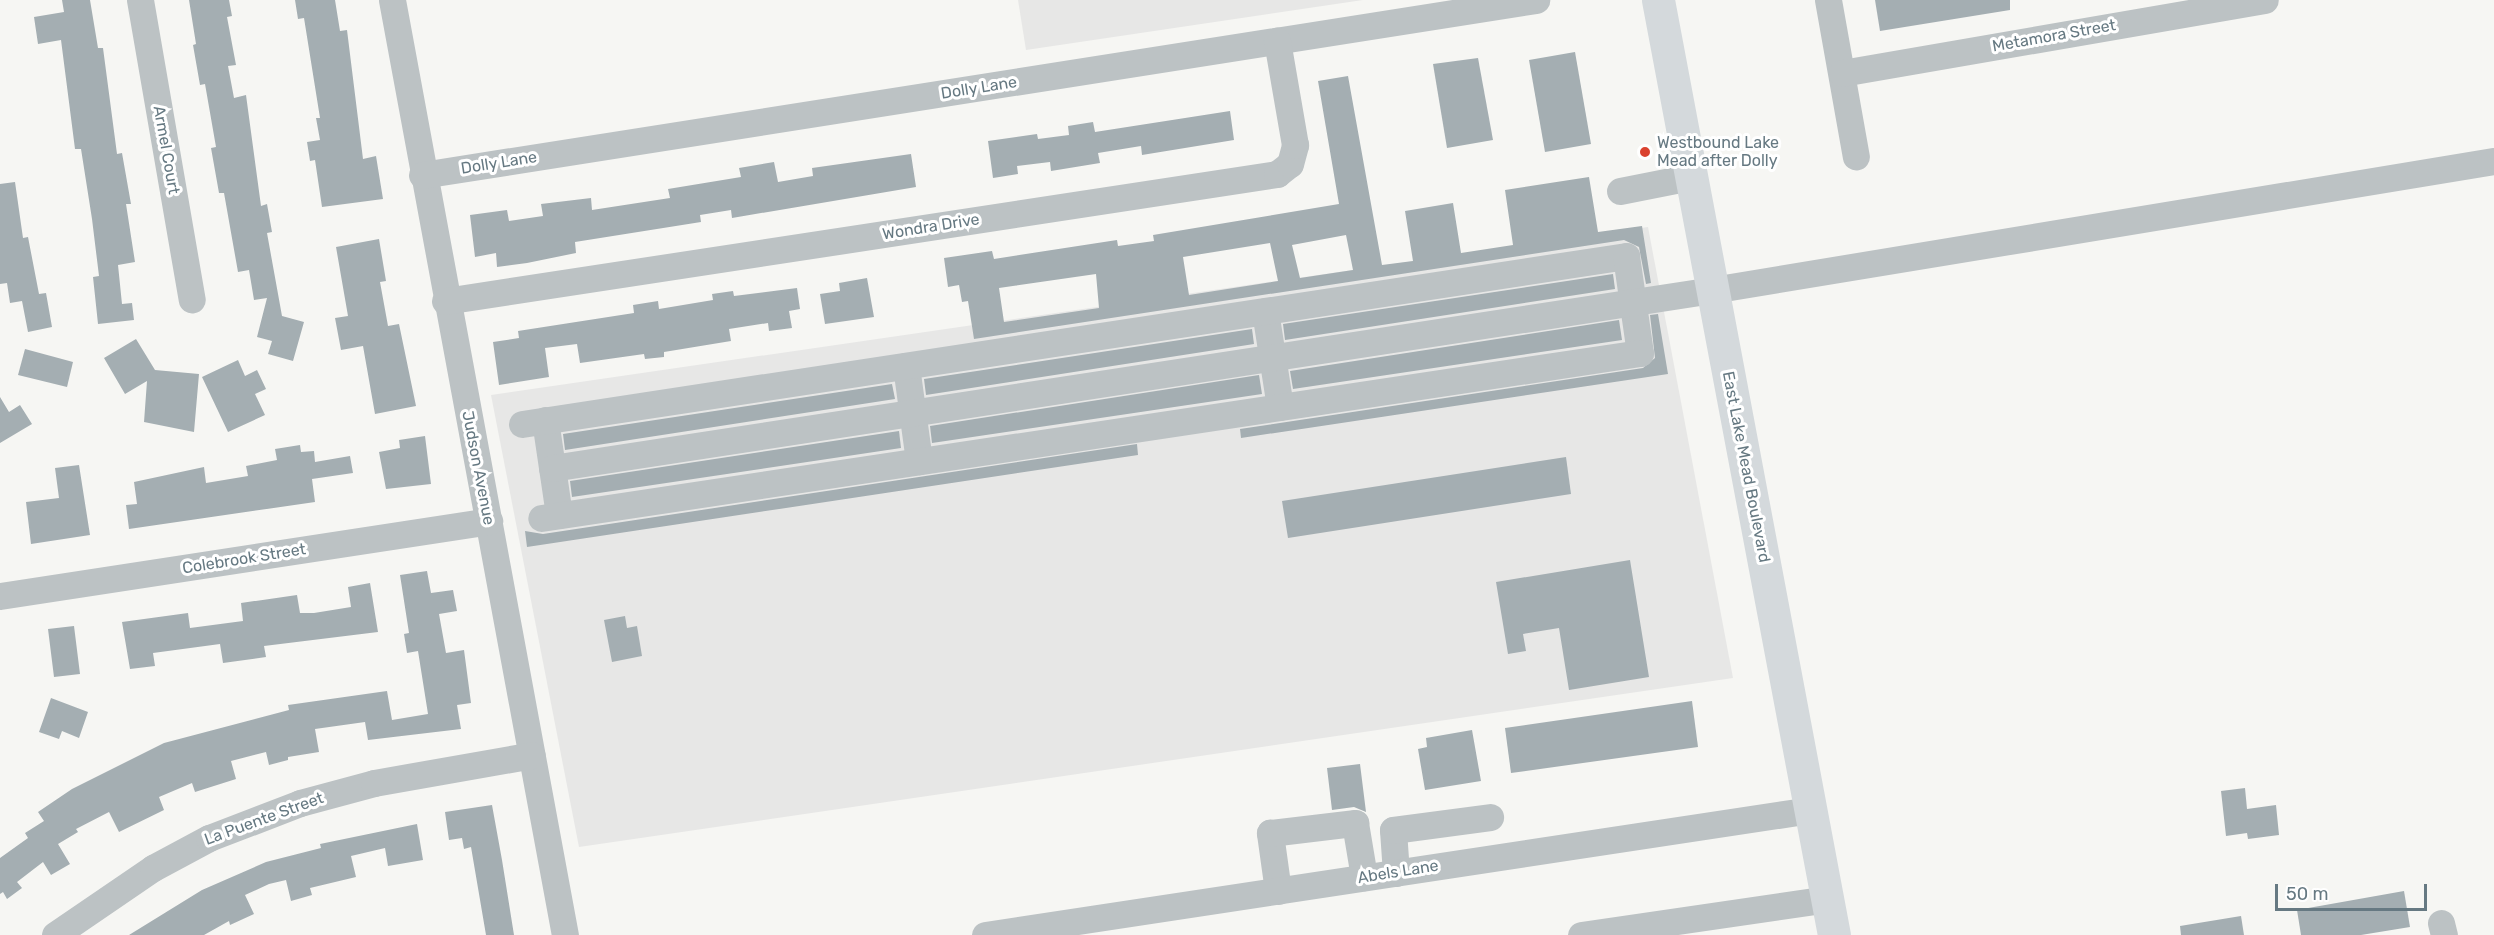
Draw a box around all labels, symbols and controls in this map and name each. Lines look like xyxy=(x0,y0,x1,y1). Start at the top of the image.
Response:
street label: Metamora Street xyxy=(1991,16,2117,56)
street label: Dolly Lane xyxy=(939,72,1019,104)
street label: Armel Court xyxy=(149,104,183,196)
place label: Westbound Lake Mead after Dolly xyxy=(1657,133,1779,171)
marker: Westbound Lake Mead after Dolly xyxy=(1638,145,1652,159)
street label: Dolly Lane xyxy=(459,147,539,179)
street label: Wondra Drive xyxy=(881,210,981,244)
street label: East Lake Mead Boulevard xyxy=(1718,370,1774,564)
street label: Judson Avenue xyxy=(457,409,499,527)
street label: Colebrook Street xyxy=(181,540,307,578)
street label: La Puente Street xyxy=(202,789,326,849)
street label: Abels Lane xyxy=(1356,856,1440,888)
scale bar xyxy=(2278,872,2430,910)
text: 50 m xyxy=(2286,883,2329,905)

